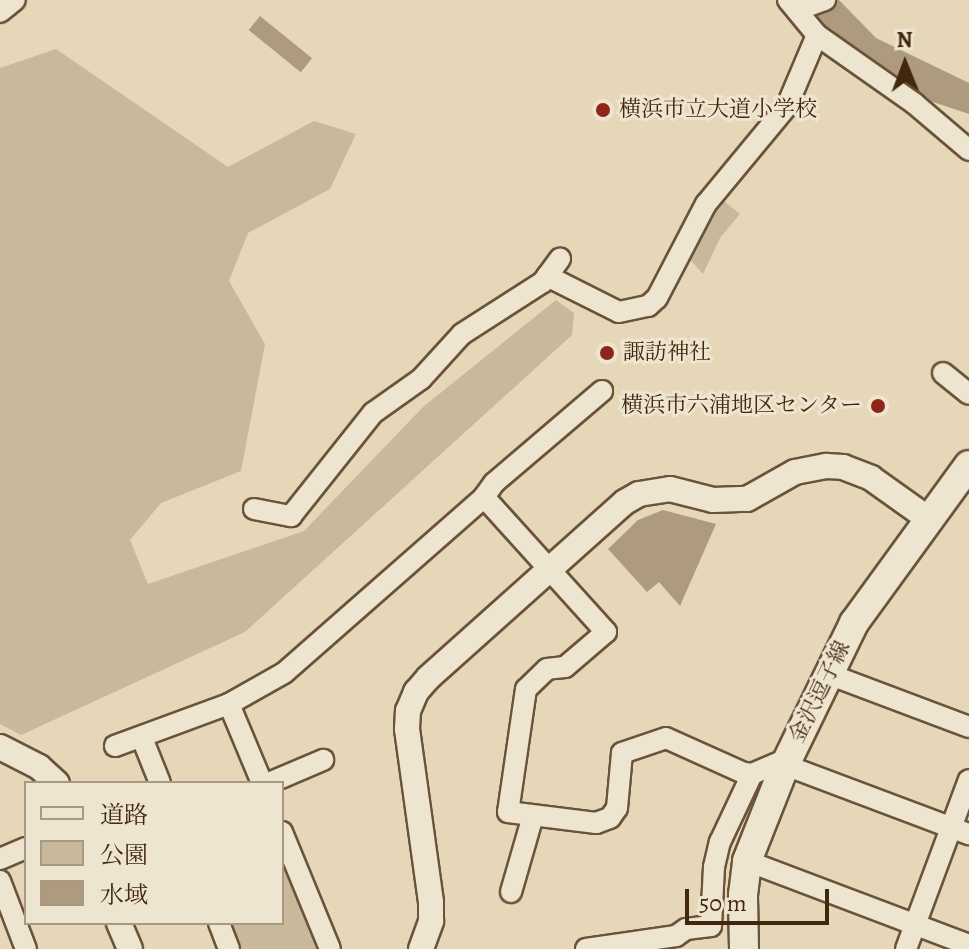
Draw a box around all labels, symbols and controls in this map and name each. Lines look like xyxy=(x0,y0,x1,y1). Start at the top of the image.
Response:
north arrow xyxy=(865,24,945,104)
text: N xyxy=(896,25,913,55)
place label: 横浜市立大道小学校 xyxy=(619,97,817,123)
marker: 横浜市立大道小学校 xyxy=(594,101,612,119)
place label: 諏訪神社 xyxy=(623,340,711,366)
marker: 諏訪神社 xyxy=(598,344,616,362)
place label: 横浜市六浦地区センター xyxy=(620,393,862,419)
marker: 横浜市六浦地区センター xyxy=(869,397,887,415)
street label: 金沢逗子線 xyxy=(784,637,856,747)
legend xyxy=(24,781,284,925)
text: 道路 xyxy=(100,799,148,831)
text: 公園 xyxy=(100,839,148,871)
scale bar xyxy=(689,873,833,923)
text: 水域 xyxy=(100,879,148,911)
text: 50 m xyxy=(699,887,747,919)

